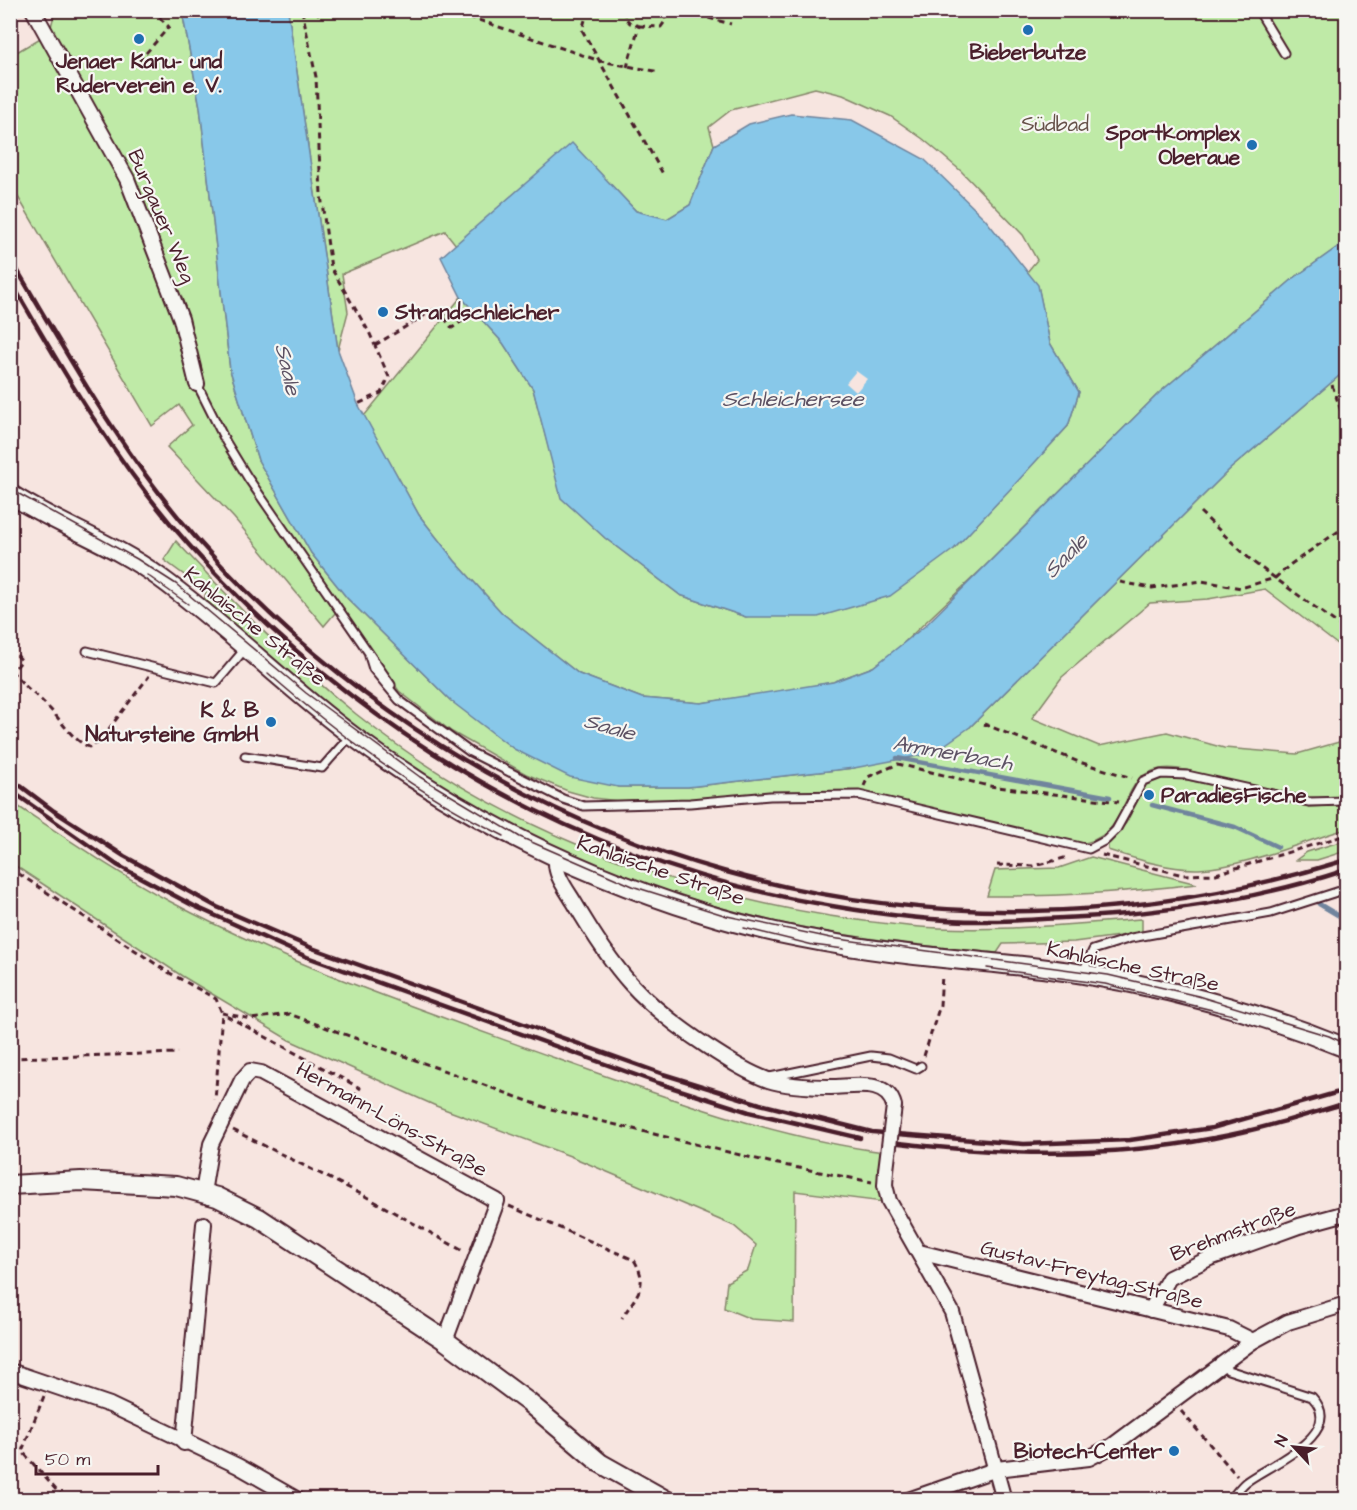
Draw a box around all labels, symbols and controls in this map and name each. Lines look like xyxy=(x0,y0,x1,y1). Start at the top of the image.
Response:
marker: Bieberbutze xyxy=(1021,23,1035,37)
marker: Jenaer Kanu- und Ruderverein e. V. xyxy=(132,32,146,46)
place label: Bieberbutze xyxy=(970,38,1087,67)
place label: Jenaer Kanu- und Ruderverein e. V. xyxy=(55,47,222,100)
park label: Südbad xyxy=(1021,110,1089,139)
place label: Sportkomplex Oberaue xyxy=(1105,119,1241,172)
marker: Sportkomplex Oberaue xyxy=(1245,138,1259,152)
street label: Burgauer Weg xyxy=(118,145,203,288)
place label: Strandschleicher xyxy=(394,298,560,327)
marker: Strandschleicher xyxy=(376,305,390,319)
water label: Saale xyxy=(267,341,309,399)
water label: Schleichersee xyxy=(722,384,865,415)
water label: Saale xyxy=(1037,526,1096,585)
street label: Kahlaische Straße xyxy=(177,560,332,693)
place label: K & B Natursteine GmbH xyxy=(85,696,259,749)
water label: Saale xyxy=(580,705,640,750)
marker: K & B Natursteine GmbH xyxy=(264,715,278,729)
water label: Ammerbach xyxy=(891,728,1016,779)
place label: ParadiesFische xyxy=(1161,781,1307,810)
marker: ParadiesFische xyxy=(1142,788,1156,802)
street label: Kahlaische Straße xyxy=(573,828,749,913)
street label: Kahlaische Straße xyxy=(1044,934,1222,999)
street label: Hermann-Löns-Straße xyxy=(291,1055,493,1184)
street label: Brehmstraße xyxy=(1166,1194,1300,1269)
street label: Gustav-Freytag-Straße xyxy=(977,1233,1206,1318)
north arrow xyxy=(1264,1417,1324,1477)
text: N xyxy=(1269,1432,1294,1450)
place label: Biotech-Center xyxy=(1014,1437,1162,1466)
scale bar xyxy=(36,1438,158,1476)
marker: Biotech-Center xyxy=(1167,1444,1181,1458)
text: 50 m xyxy=(45,1447,90,1472)

